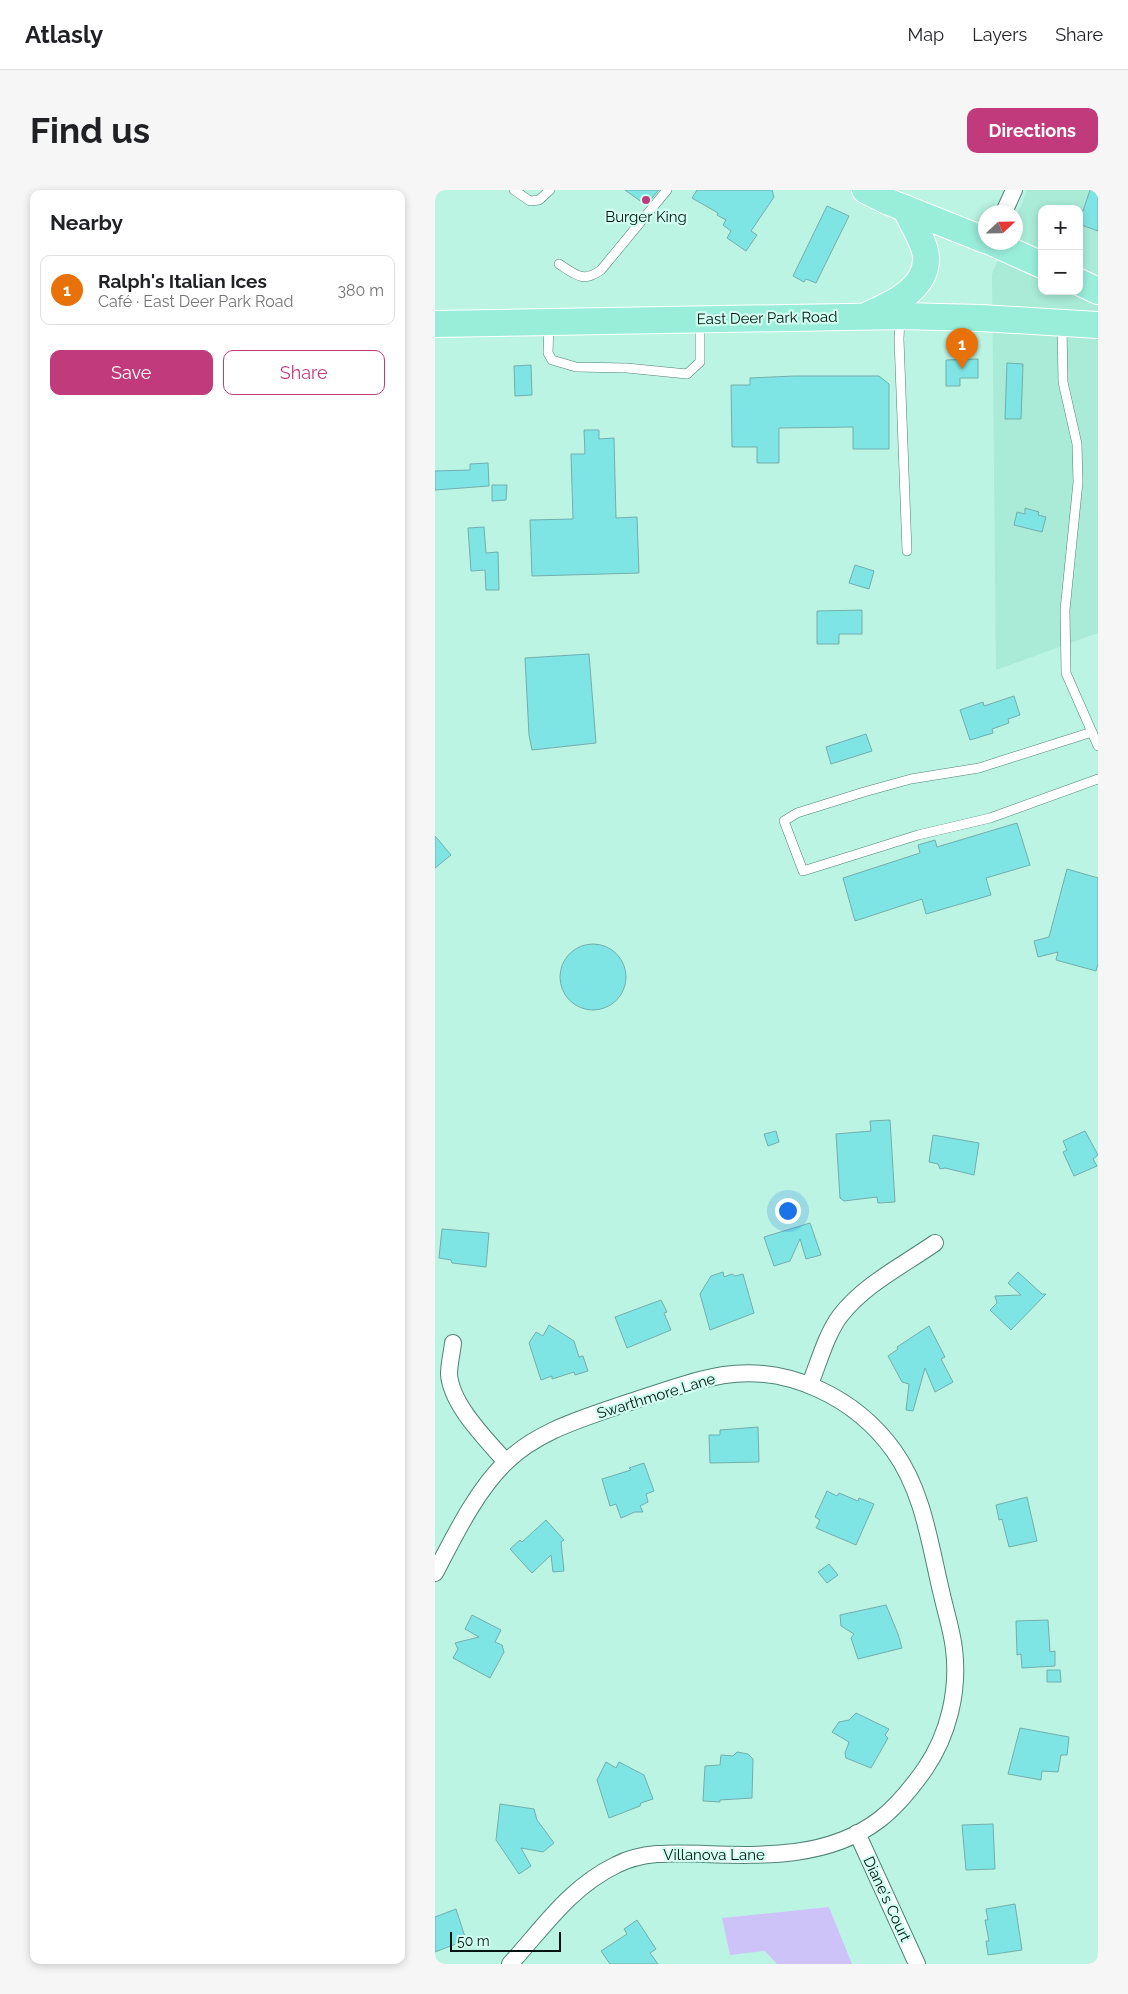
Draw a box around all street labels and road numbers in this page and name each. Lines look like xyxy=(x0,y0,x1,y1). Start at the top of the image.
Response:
street label: East Deer Park Road xyxy=(696,308,838,328)
street label: Swarthmore Lane xyxy=(595,1369,718,1423)
street label: Villanova Lane xyxy=(663,1846,765,1864)
street label: Diane's Court xyxy=(859,1854,915,1944)

